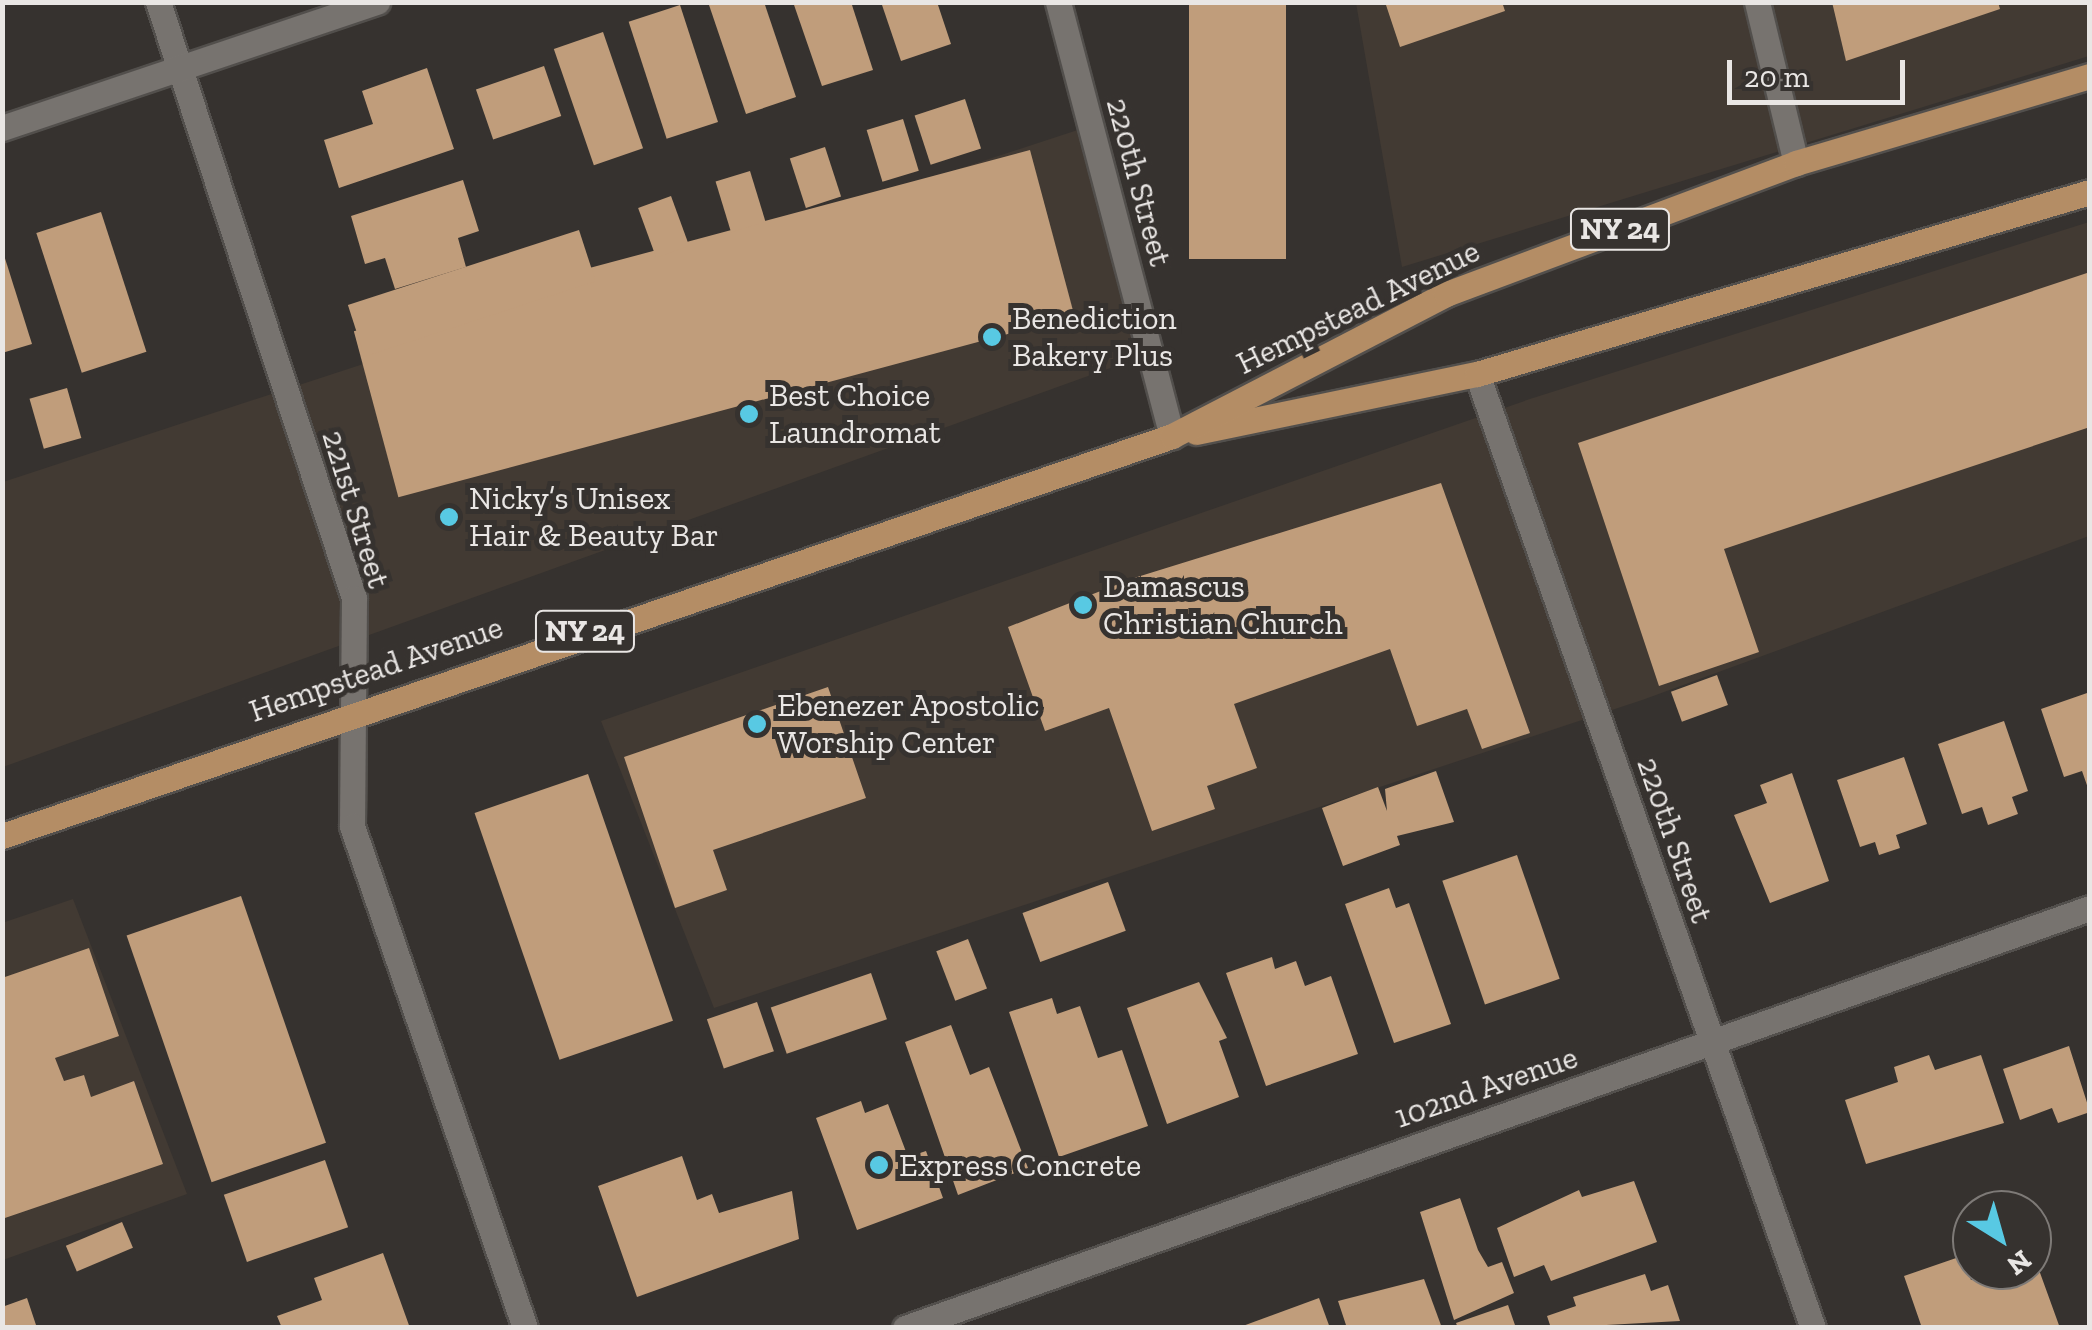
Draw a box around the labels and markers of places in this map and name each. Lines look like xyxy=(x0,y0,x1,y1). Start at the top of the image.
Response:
place label: Benediction Bakery Plus xyxy=(1012,300,1177,375)
marker: Benediction Bakery Plus xyxy=(981,326,1003,348)
place label: Best Choice Laundromat xyxy=(769,377,941,452)
marker: Best Choice Laundromat xyxy=(738,403,760,425)
place label: Nicky’s Unisex Hair & Beauty Bar xyxy=(469,480,720,555)
marker: Nicky’s Unisex Hair & Beauty Bar xyxy=(438,506,460,528)
place label: Damascus Christian Church xyxy=(1103,568,1343,643)
marker: Damascus Christian Church xyxy=(1072,594,1094,616)
place label: Ebenezer Apostolic Worship Center xyxy=(777,687,1041,762)
marker: Ebenezer Apostolic Worship Center xyxy=(746,713,768,735)
place label: Express Concrete xyxy=(899,1146,1141,1184)
marker: Express Concrete xyxy=(868,1154,890,1176)

